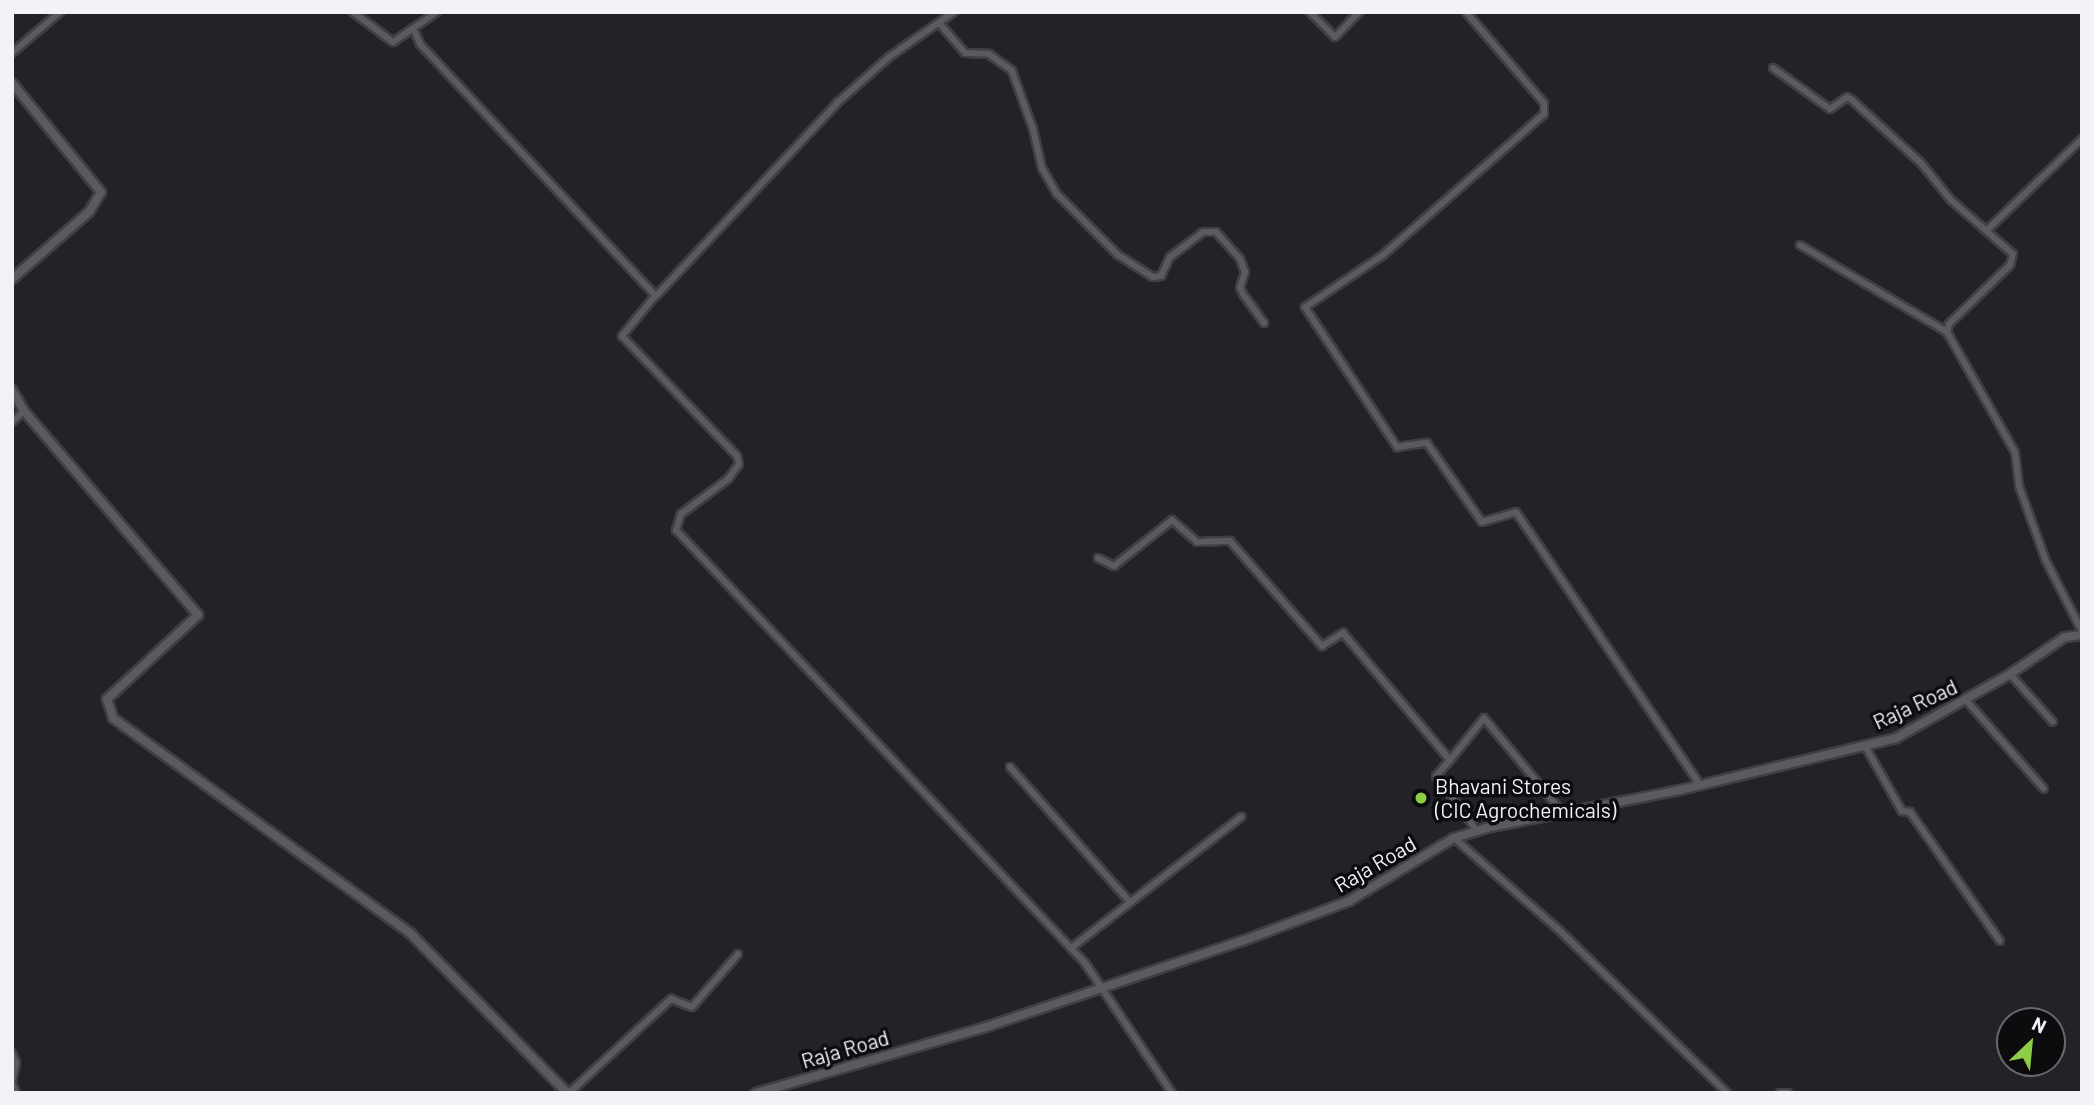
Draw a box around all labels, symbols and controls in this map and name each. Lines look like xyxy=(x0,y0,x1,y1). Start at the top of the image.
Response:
street label: Raja Road xyxy=(1869,674,1961,734)
place label: Bhavani Stores (CIC Agrochemicals) xyxy=(1435,773,1616,823)
marker: Bhavani Stores (CIC Agrochemicals) xyxy=(1413,790,1429,806)
street label: Raja Road xyxy=(1330,831,1420,897)
north arrow xyxy=(1996,1007,2066,1077)
text: N xyxy=(2029,1011,2050,1038)
street label: Raja Road xyxy=(798,1024,892,1074)

